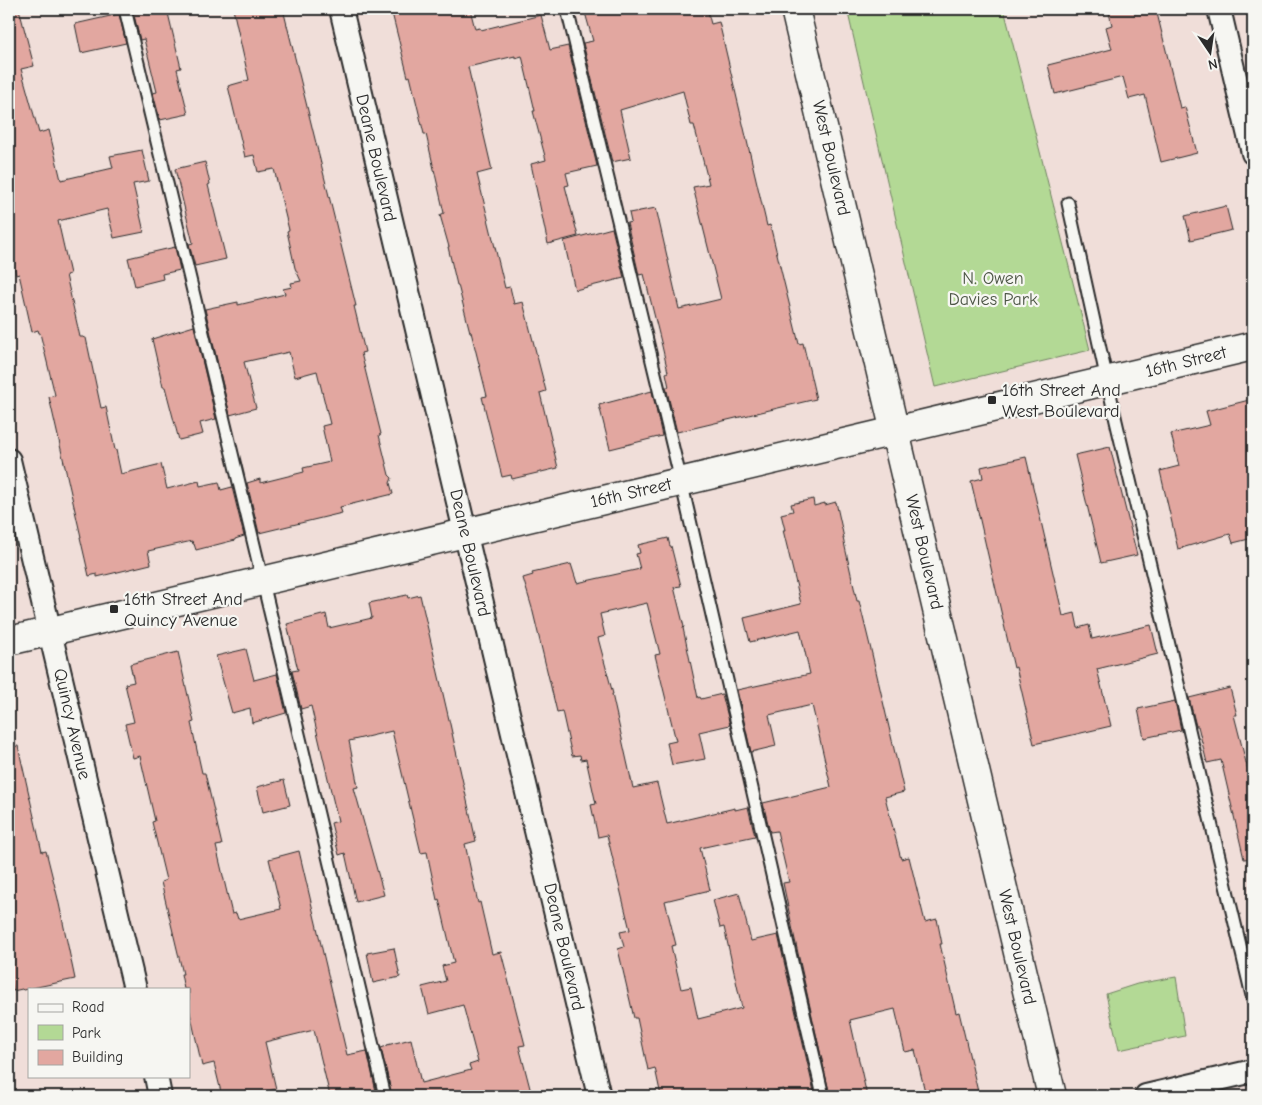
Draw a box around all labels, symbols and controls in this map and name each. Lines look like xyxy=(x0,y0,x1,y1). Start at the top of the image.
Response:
north arrow xyxy=(1184,28,1234,78)
text: N xyxy=(1206,55,1219,73)
street label: Deane Boulevard xyxy=(351,92,401,224)
street label: West Boulevard xyxy=(808,98,854,218)
park label: N. Owen Davies Park xyxy=(948,268,1038,310)
street label: 16th Street xyxy=(1143,342,1230,382)
place label: 16th Street And West Boulevard xyxy=(1002,380,1121,422)
marker: 16th Street And West Boulevard xyxy=(986,394,998,406)
street label: 16th Street xyxy=(588,473,675,513)
street label: Deane Boulevard xyxy=(445,487,495,619)
street label: West Boulevard xyxy=(901,492,947,612)
place label: 16th Street And Quincy Avenue xyxy=(124,589,243,631)
marker: 16th Street And Quincy Avenue xyxy=(108,603,120,615)
street label: Quincy Avenue xyxy=(49,666,95,782)
street label: Deane Boulevard xyxy=(539,881,589,1013)
street label: West Boulevard xyxy=(994,887,1040,1007)
legend xyxy=(28,988,190,1078)
text: Road xyxy=(72,998,104,1016)
text: Park xyxy=(72,1024,101,1042)
text: Building xyxy=(72,1048,123,1066)

